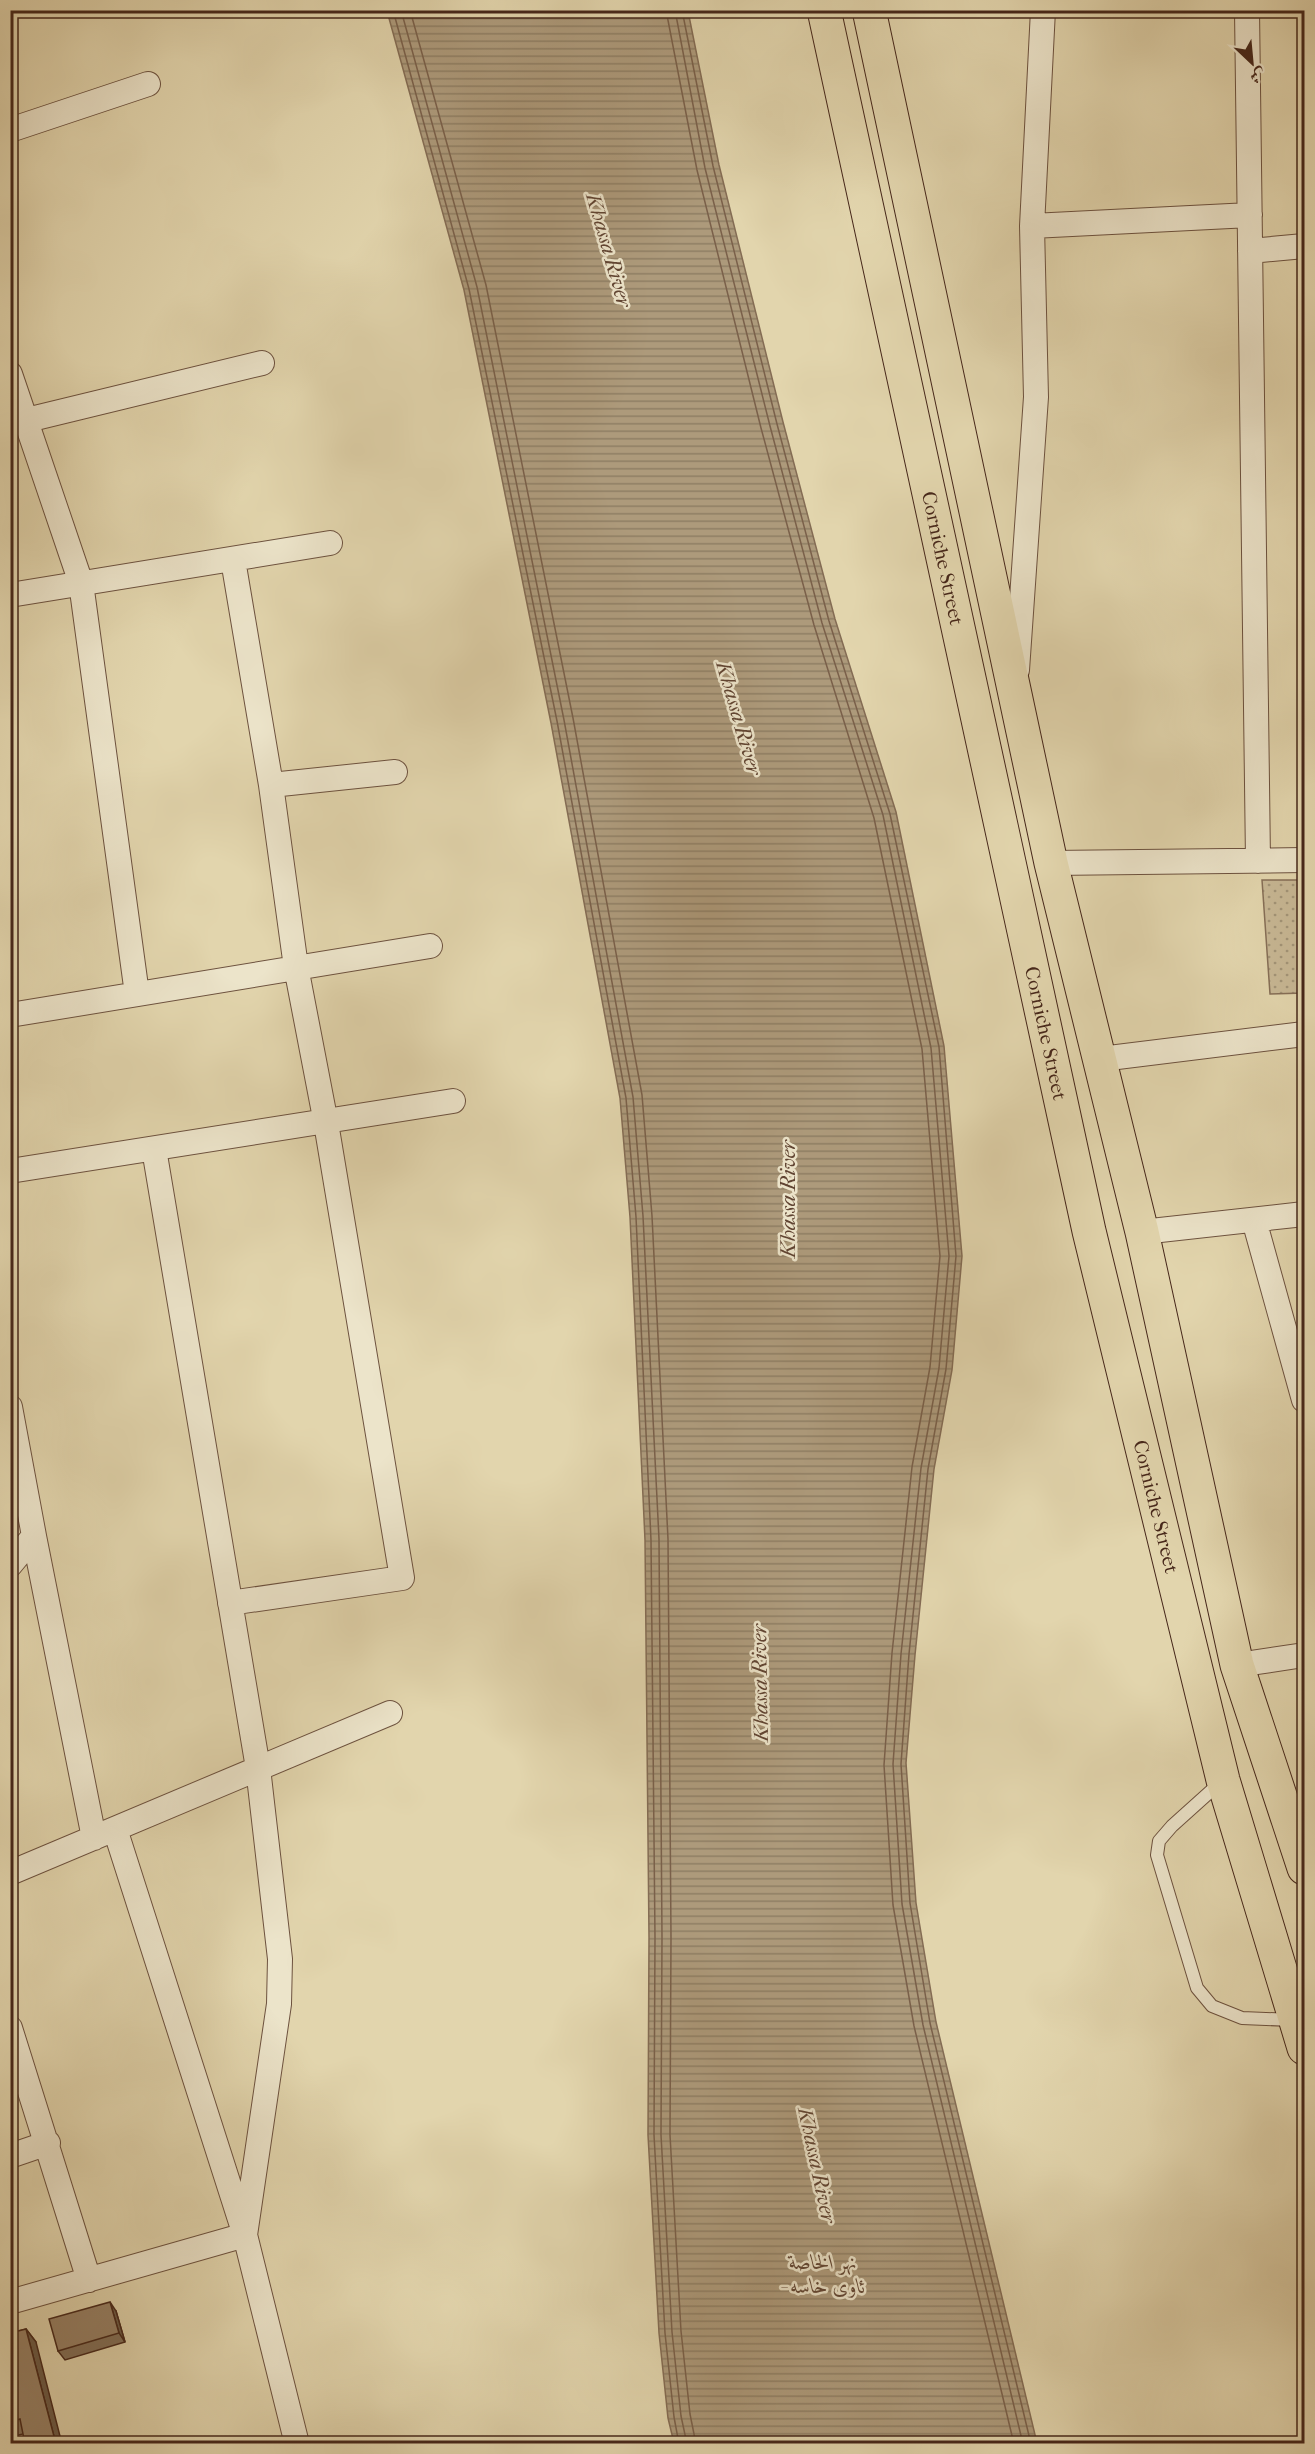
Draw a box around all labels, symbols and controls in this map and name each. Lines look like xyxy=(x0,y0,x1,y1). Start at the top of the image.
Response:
north arrow xyxy=(1222,33,1282,93)
text: ش xyxy=(1247,64,1270,88)
water label: Khassa River xyxy=(581,188,637,311)
street label: Corniche Street xyxy=(917,489,968,627)
water label: Khassa River xyxy=(711,656,767,779)
street label: Corniche Street xyxy=(1020,964,1071,1102)
water label: Khassa River xyxy=(776,1139,800,1260)
street label: Corniche Street xyxy=(1128,1438,1183,1576)
water label: Khassa River xyxy=(747,1623,773,1744)
water label: Khassa River xyxy=(793,2103,841,2226)
water label: نهر الخاصة - ئاوی خاسە xyxy=(780,2250,866,2298)

